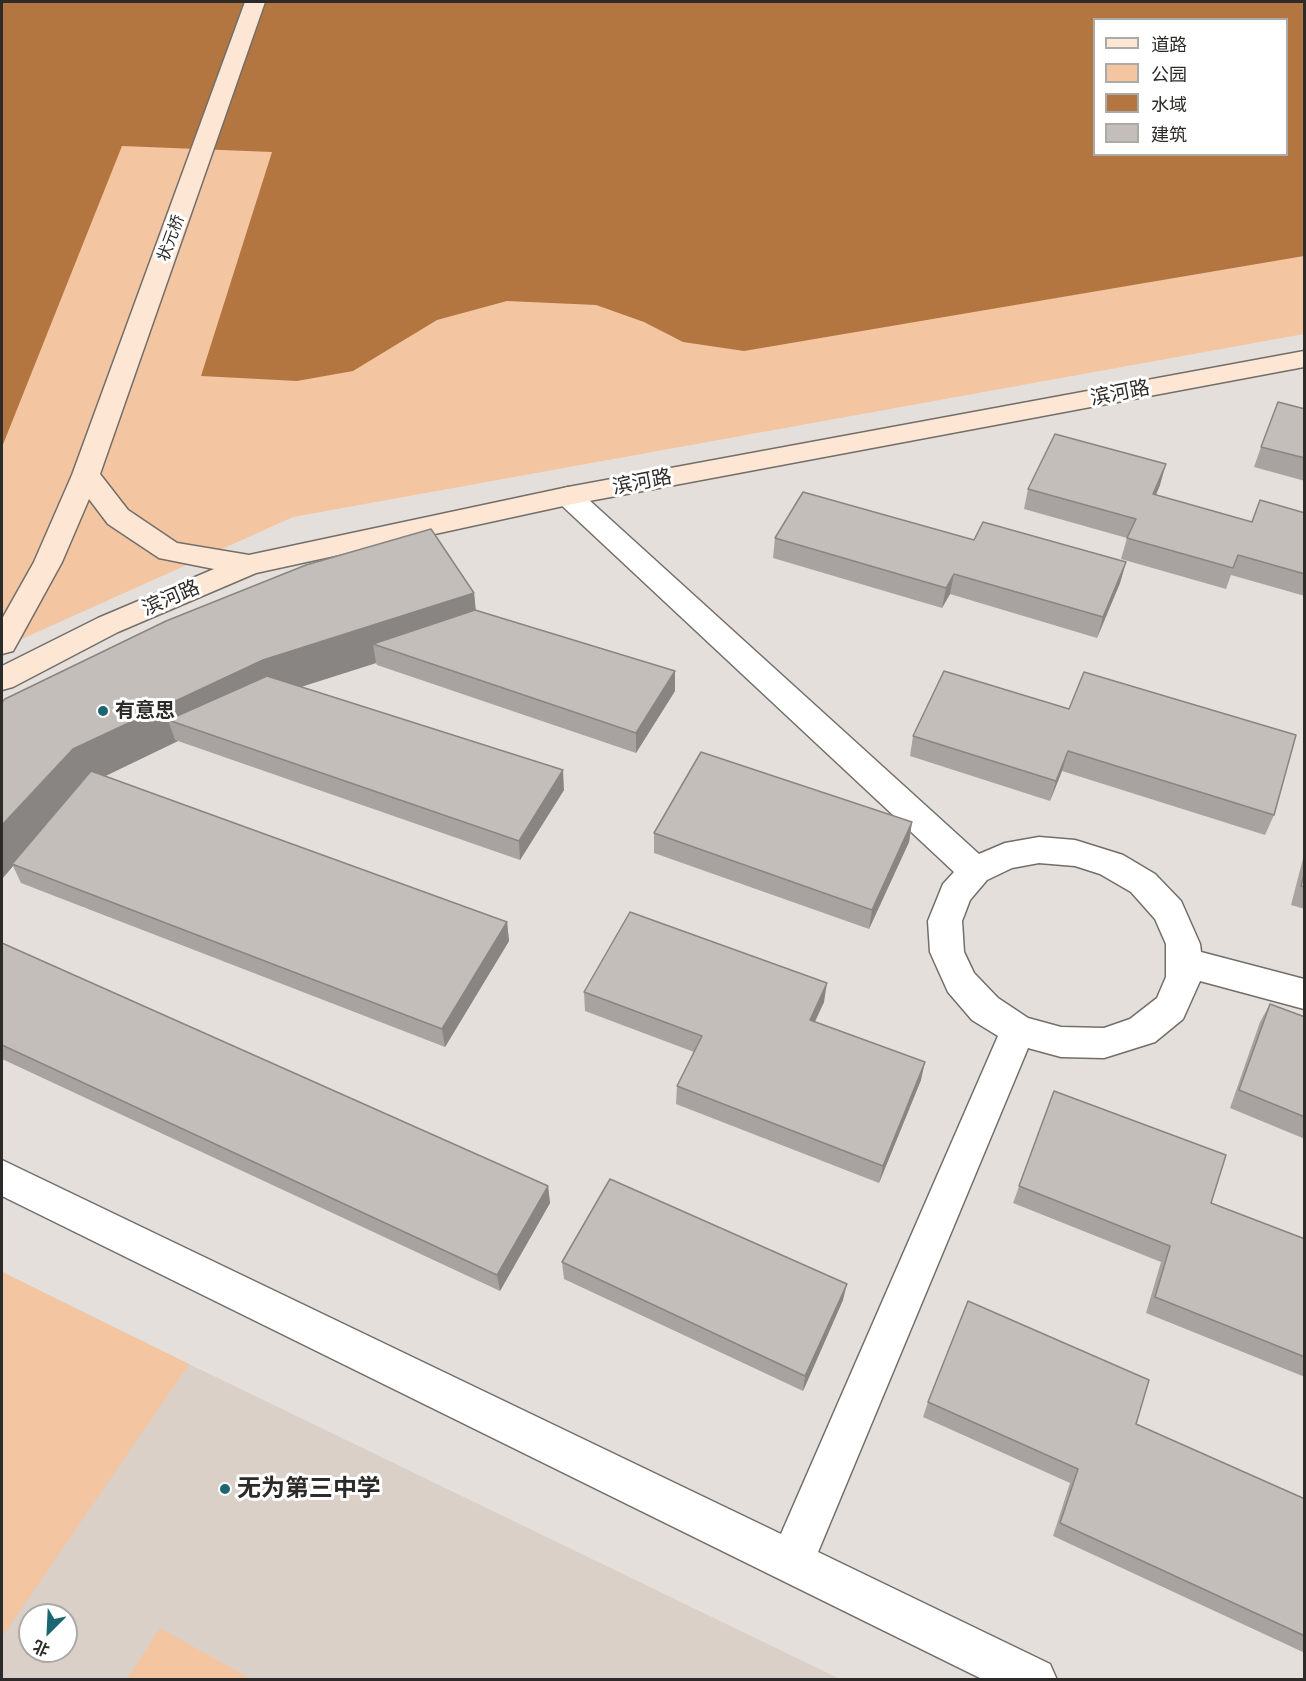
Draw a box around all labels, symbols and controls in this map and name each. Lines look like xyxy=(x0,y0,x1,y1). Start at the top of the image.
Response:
legend xyxy=(1093,18,1288,156)
text: 道路 xyxy=(1151,34,1187,55)
text: 公园 xyxy=(1151,64,1187,85)
text: 水域 xyxy=(1151,94,1187,115)
text: 建筑 xyxy=(1151,124,1187,145)
street label: 状元桥 xyxy=(154,212,188,264)
street label: 滨河路 xyxy=(1088,375,1152,411)
street label: 滨河路 xyxy=(610,464,674,500)
street label: 滨河路 xyxy=(139,575,203,621)
place label: 有意思 xyxy=(115,699,175,723)
marker: 有意思 xyxy=(96,704,110,718)
place label: 无为第三中学 xyxy=(237,1475,381,1503)
marker: 无为第三中学 xyxy=(218,1482,232,1496)
north arrow xyxy=(18,1603,78,1663)
text: 北 xyxy=(30,1636,52,1660)

